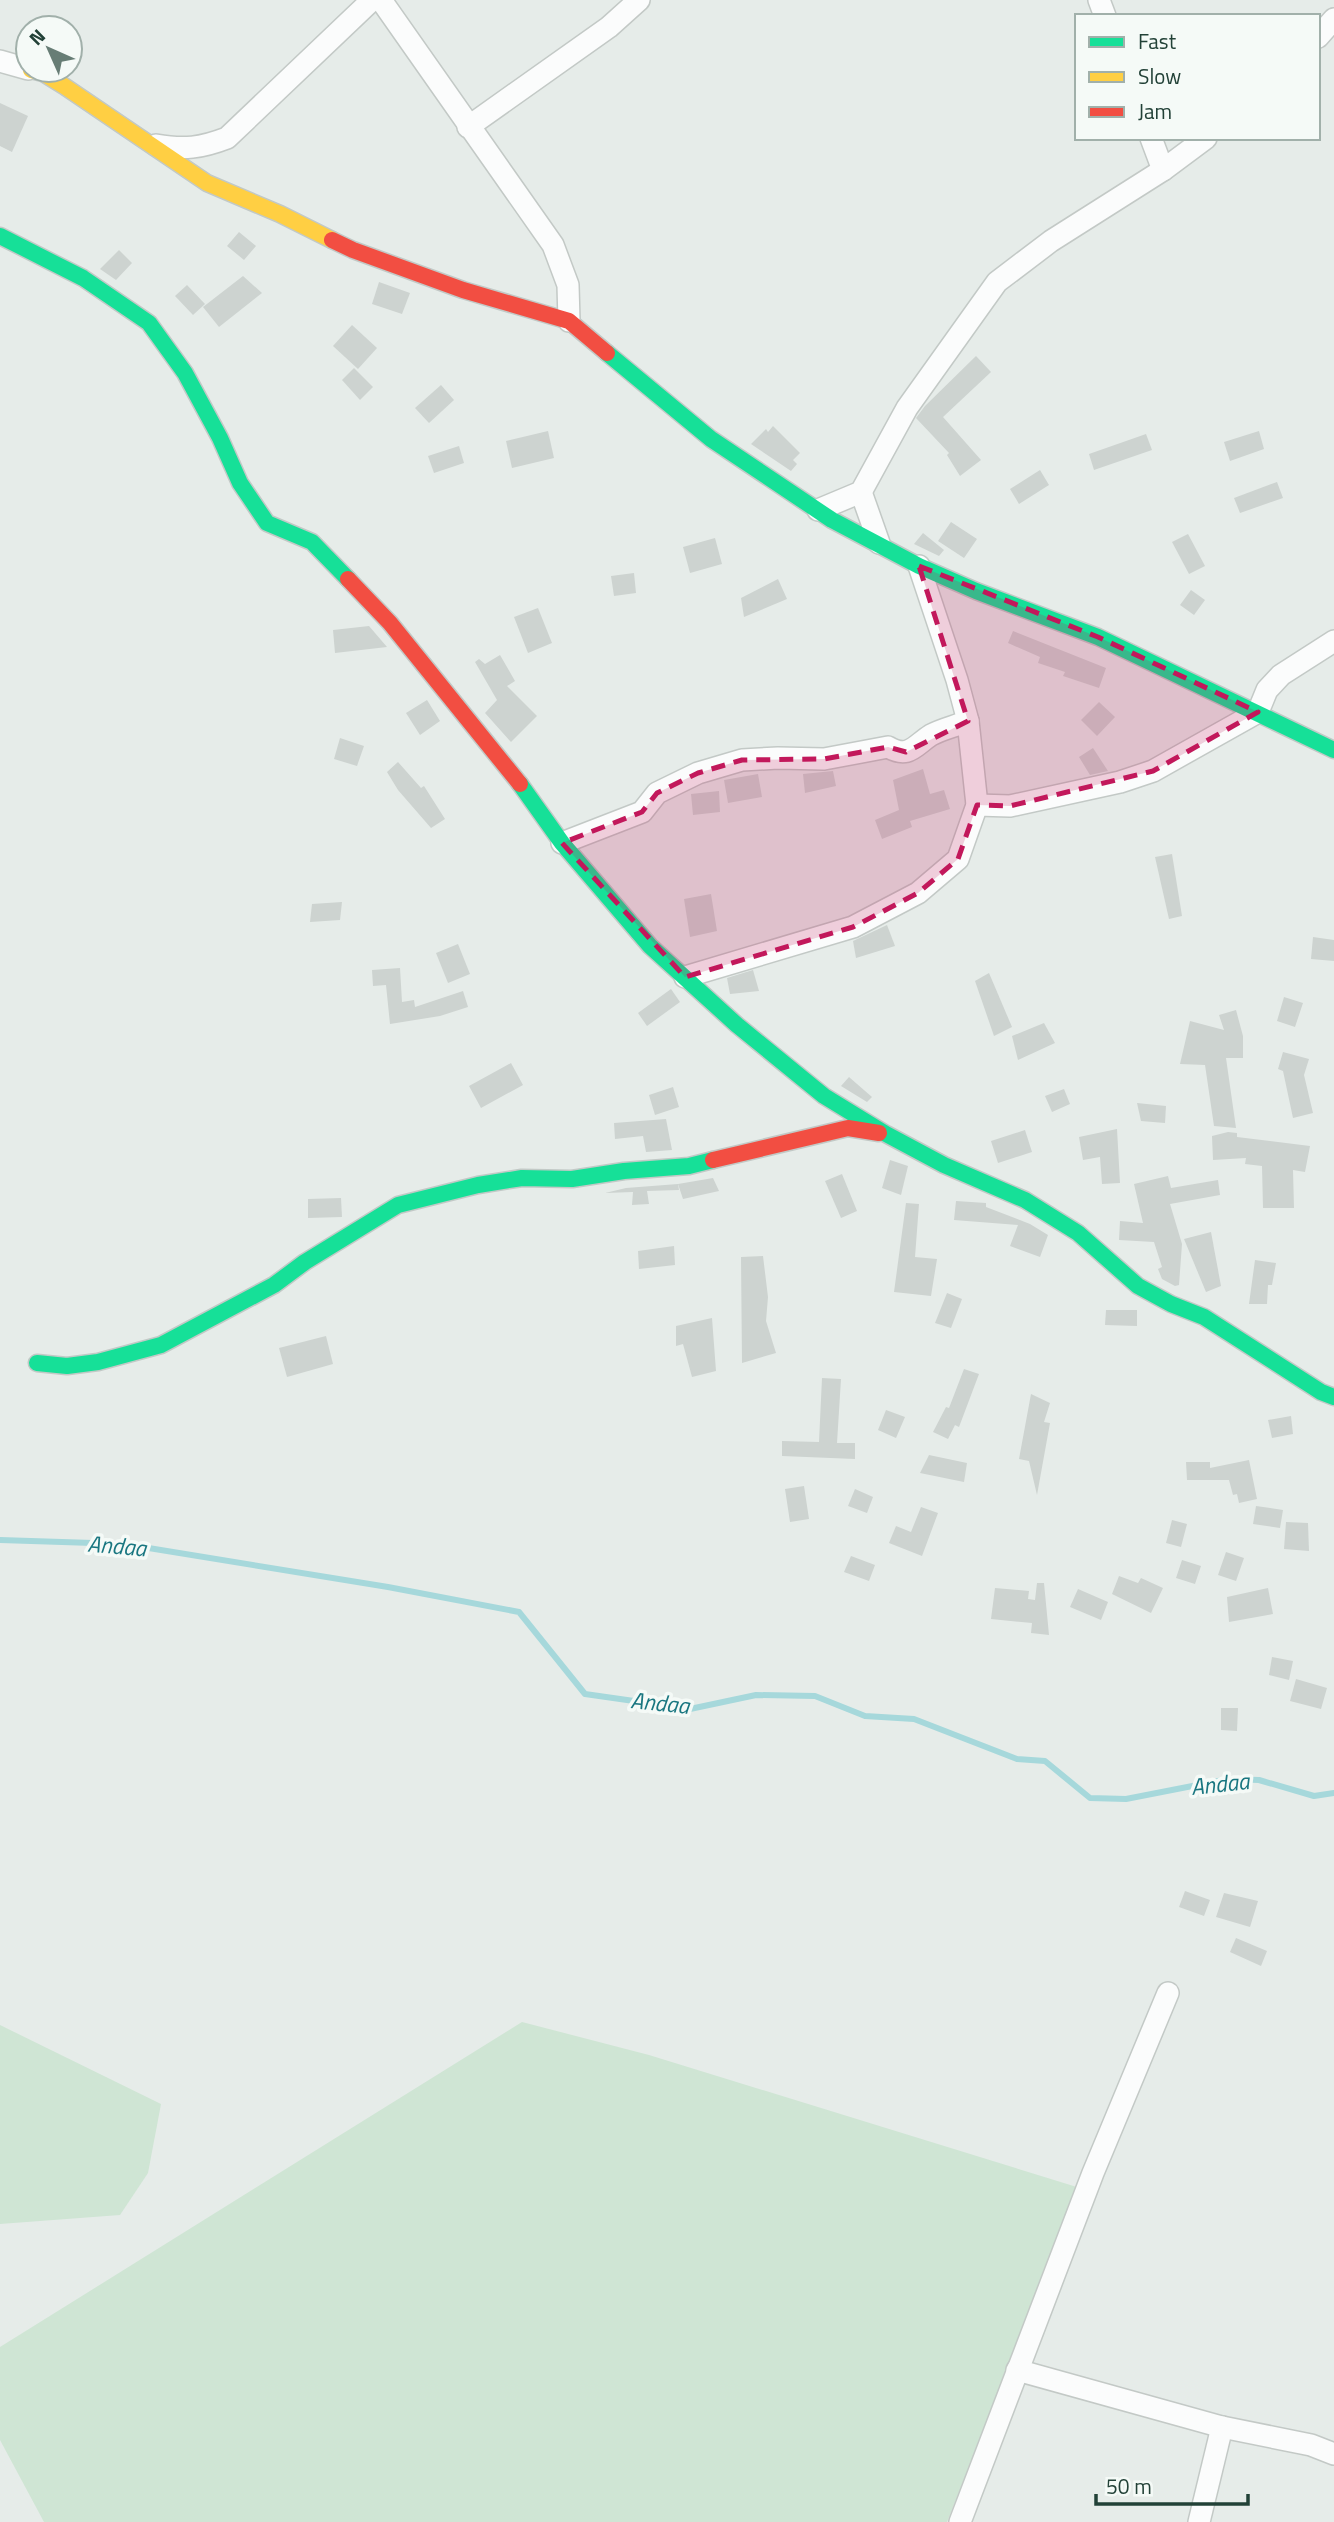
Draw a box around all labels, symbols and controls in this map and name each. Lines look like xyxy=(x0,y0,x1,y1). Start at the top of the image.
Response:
north arrow xyxy=(14,14,84,84)
legend xyxy=(1075,14,1320,140)
text: N xyxy=(22,22,52,52)
text: Fast xyxy=(1138,25,1177,57)
text: Slow xyxy=(1138,60,1181,92)
text: Jam xyxy=(1138,95,1172,127)
water label: Andaa xyxy=(86,1526,149,1566)
water label: Andaa xyxy=(629,1682,693,1723)
water label: Andaa xyxy=(1189,1763,1252,1804)
scale bar xyxy=(1096,2462,1248,2506)
text: 50 m xyxy=(1106,2470,1152,2502)

